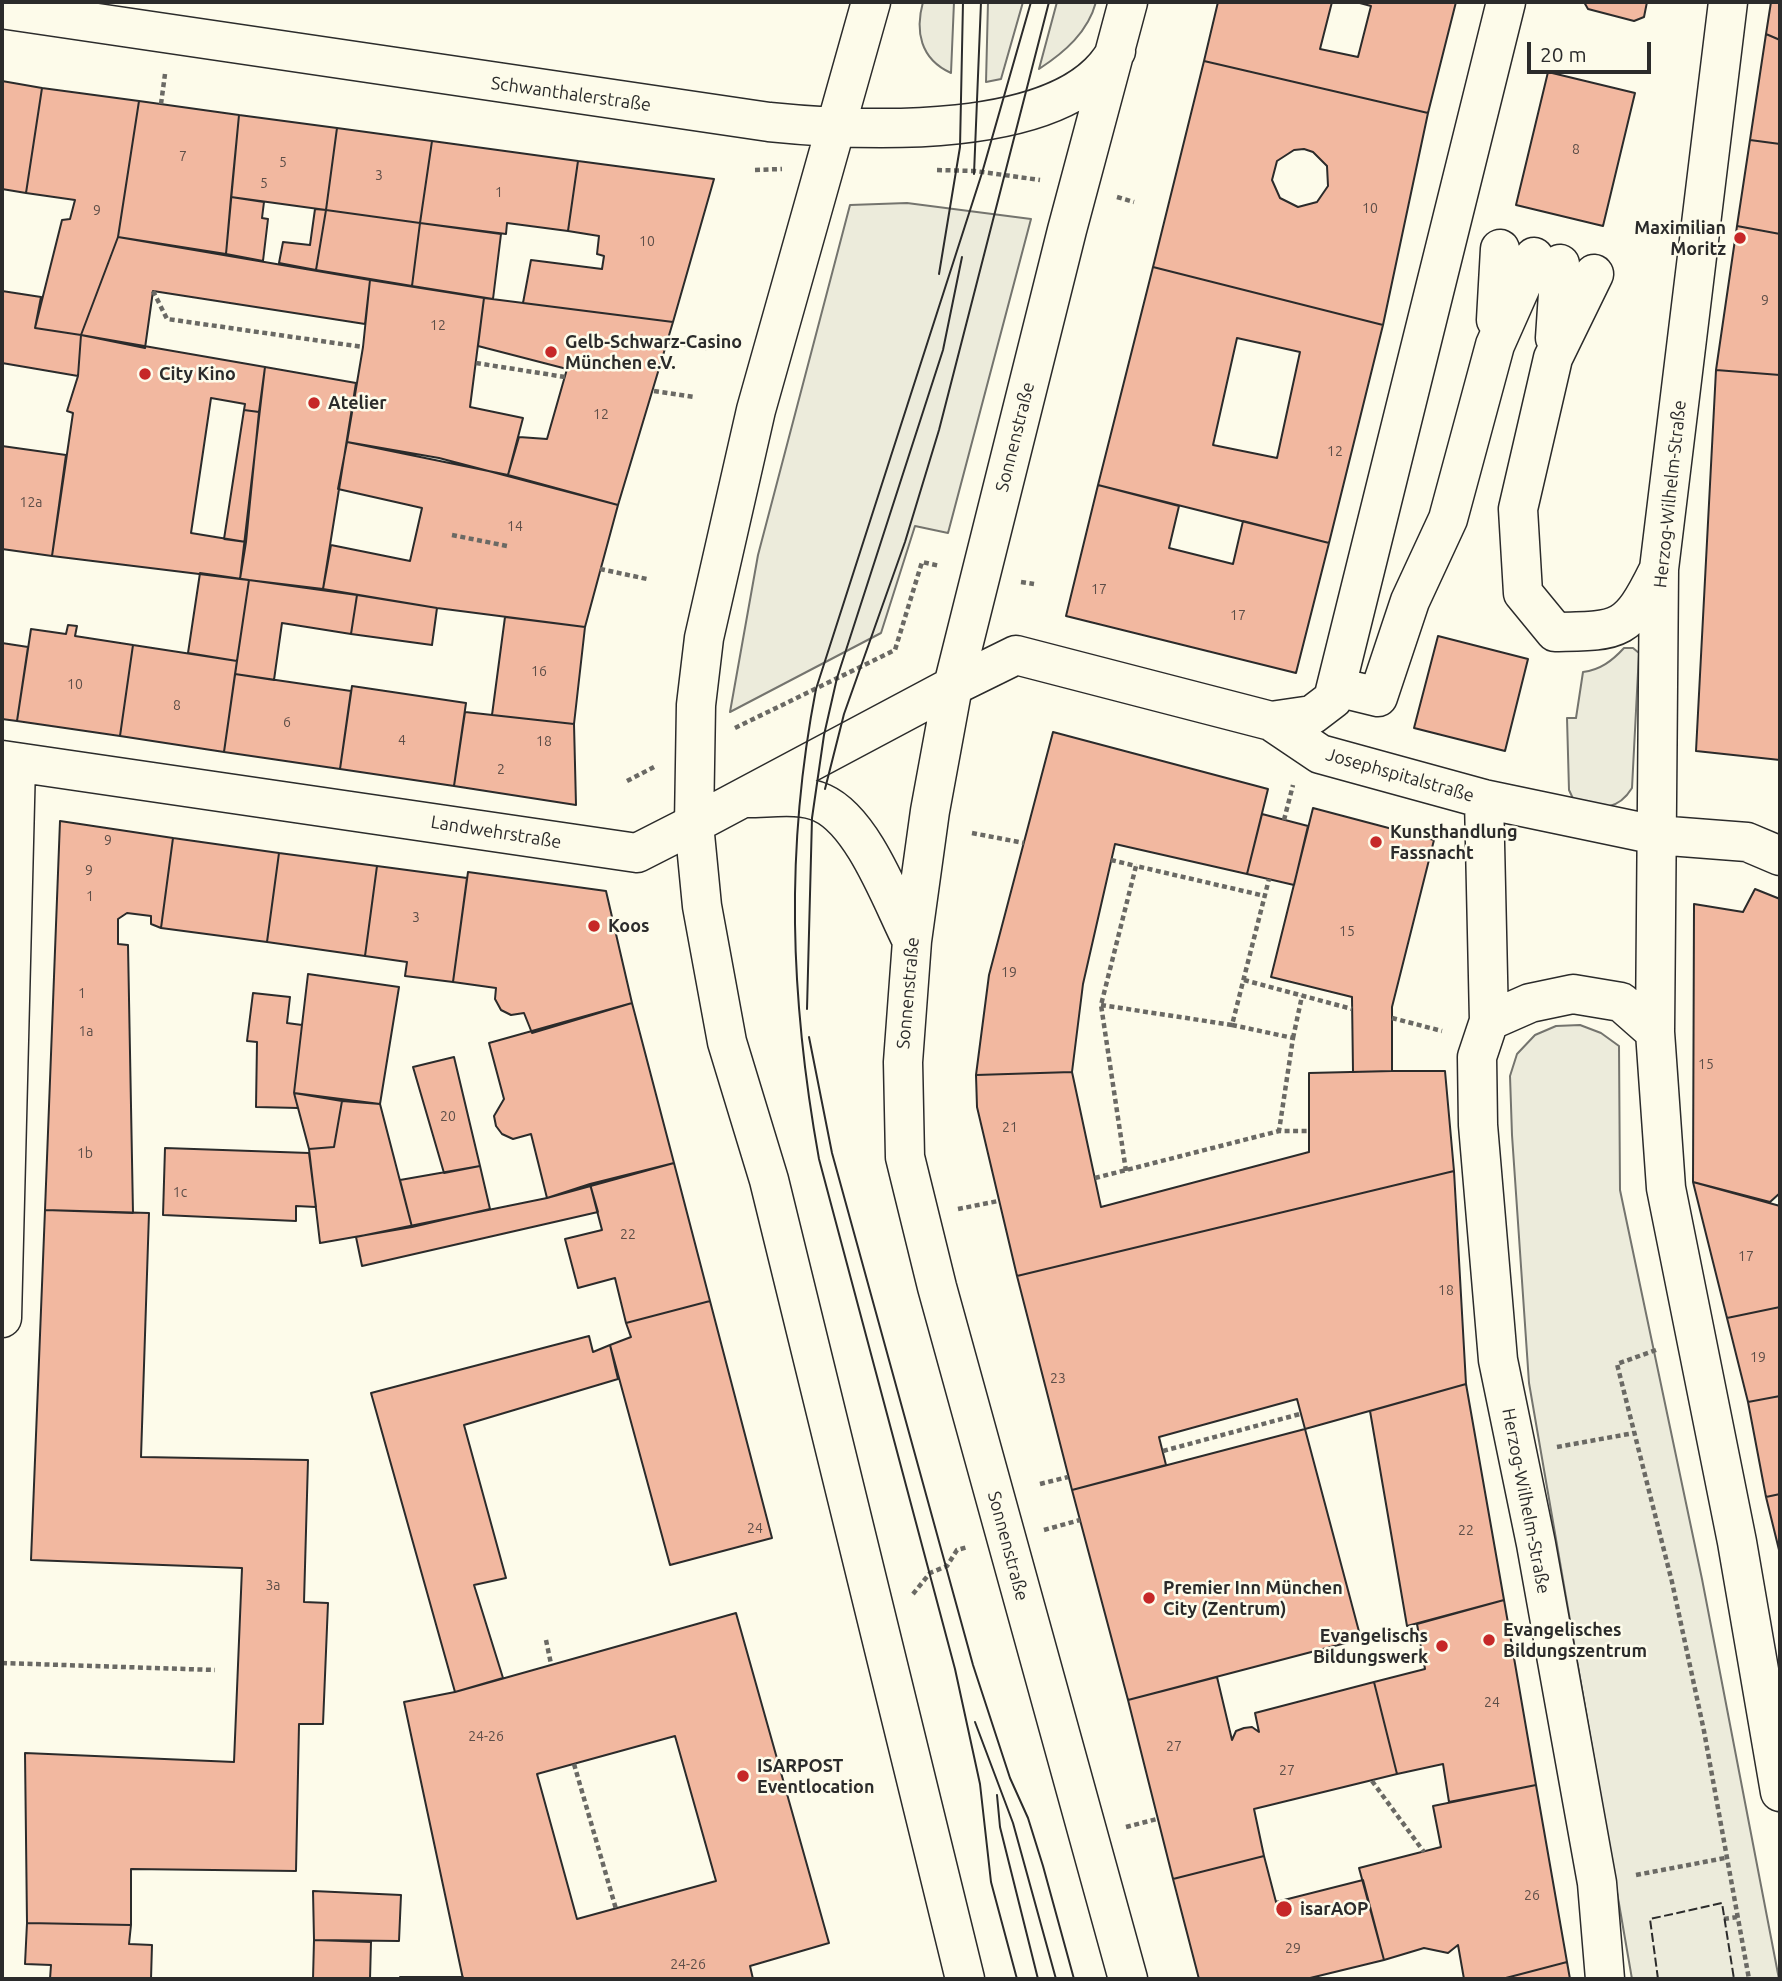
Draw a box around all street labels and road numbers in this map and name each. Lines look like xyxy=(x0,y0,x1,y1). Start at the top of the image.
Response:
street label: Schwanthalerstraße xyxy=(490,72,652,116)
street label: Sonnenstraße xyxy=(991,380,1039,494)
street label: Herzog-Wilhelm-Straße xyxy=(1649,399,1691,589)
street label: Josephspitalstraße xyxy=(1323,743,1477,807)
street label: Landwehrstraße xyxy=(429,811,563,853)
street label: Sonnenstraße xyxy=(892,936,924,1050)
street label: Herzog-Wilhelm-Straße xyxy=(1497,1406,1555,1596)
street label: Sonnenstraße xyxy=(983,1489,1033,1603)

